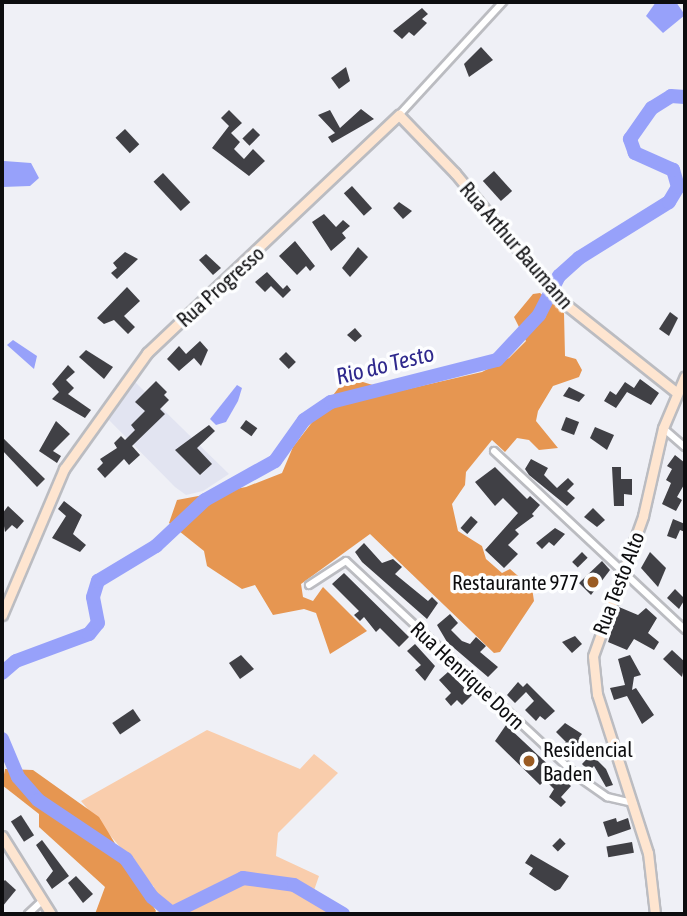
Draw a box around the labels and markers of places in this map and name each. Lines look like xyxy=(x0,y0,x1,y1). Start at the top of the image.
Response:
place label: Restaurante 977 xyxy=(452,569,579,595)
marker: Restaurante 977 xyxy=(585,574,601,590)
place label: Residencial Baden xyxy=(543,736,633,786)
marker: Residencial Baden xyxy=(521,753,537,769)

